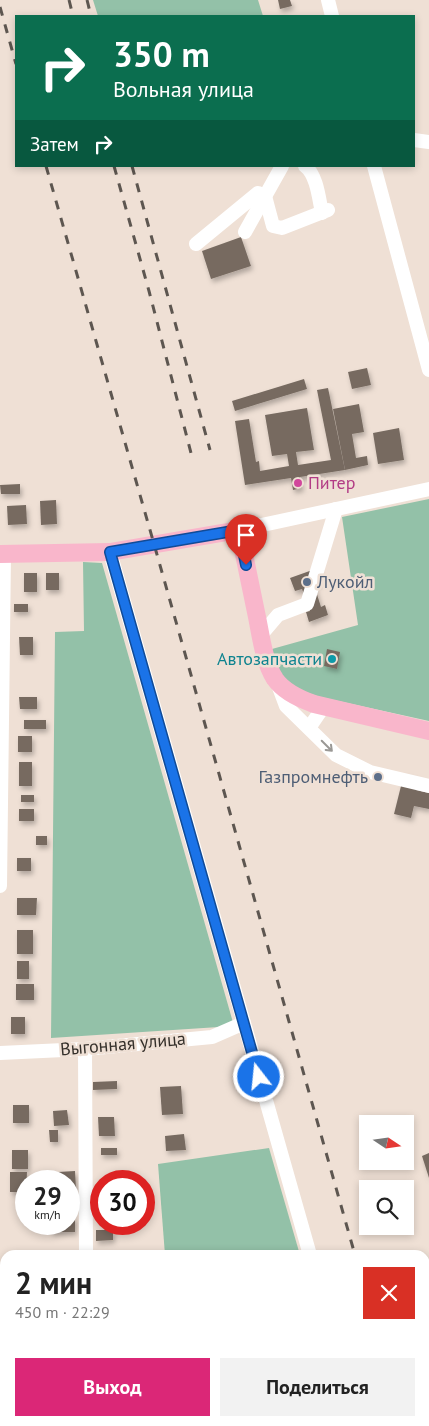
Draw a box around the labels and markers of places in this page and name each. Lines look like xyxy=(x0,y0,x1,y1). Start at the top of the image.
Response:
place label: Питер xyxy=(308,471,355,494)
marker: Питер xyxy=(292,477,304,489)
pin xyxy=(225,514,267,565)
place label: Лукойл xyxy=(316,570,374,593)
marker: Лукойл xyxy=(301,576,313,588)
place label: Автозапчасти xyxy=(217,647,322,670)
marker: Автозапчасти xyxy=(326,653,338,665)
place label: Газпромнефть xyxy=(258,765,368,788)
marker: Газпромнефть xyxy=(372,771,384,783)

